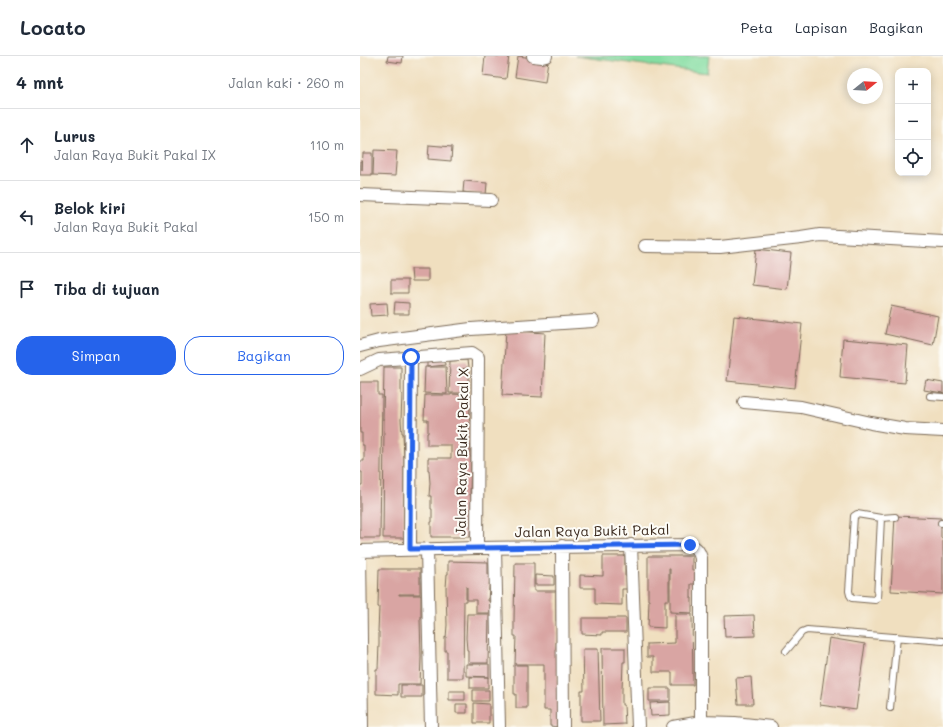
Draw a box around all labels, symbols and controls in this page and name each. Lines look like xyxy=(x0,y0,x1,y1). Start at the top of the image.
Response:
text: Locato xyxy=(20,15,86,40)
text: Peta xyxy=(741,18,773,37)
text: Lapisan xyxy=(795,18,847,37)
text: Bagikan xyxy=(869,18,923,37)
north arrow xyxy=(847,68,883,104)
map controls xyxy=(895,68,931,176)
button: + xyxy=(895,68,931,104)
text: 4 mnt xyxy=(16,71,64,93)
text: Jalan kaki · 260 m xyxy=(229,74,344,91)
button: − xyxy=(895,104,931,140)
text: Lurus xyxy=(54,126,95,146)
icon: ahead xyxy=(16,134,38,156)
text: 110 m xyxy=(310,136,344,153)
button: locate xyxy=(895,140,931,176)
text: Jalan Raya Bukit Pakal IX xyxy=(54,146,216,163)
text: Belok kiri xyxy=(54,198,126,218)
icon: left xyxy=(16,206,38,228)
text: 150 m xyxy=(308,208,344,225)
text: Jalan Raya Bukit Pakal xyxy=(54,218,198,235)
icon: arrive xyxy=(16,278,38,300)
text: Tiba di tujuan xyxy=(54,279,159,299)
button: Simpan xyxy=(16,336,176,375)
button: Bagikan xyxy=(184,336,344,375)
route start xyxy=(402,348,420,366)
street label: Jalan Raya Bukit Pakal X xyxy=(451,368,472,536)
street label: Jalan Raya Bukit Pakal xyxy=(514,520,670,541)
route end xyxy=(681,536,699,554)

